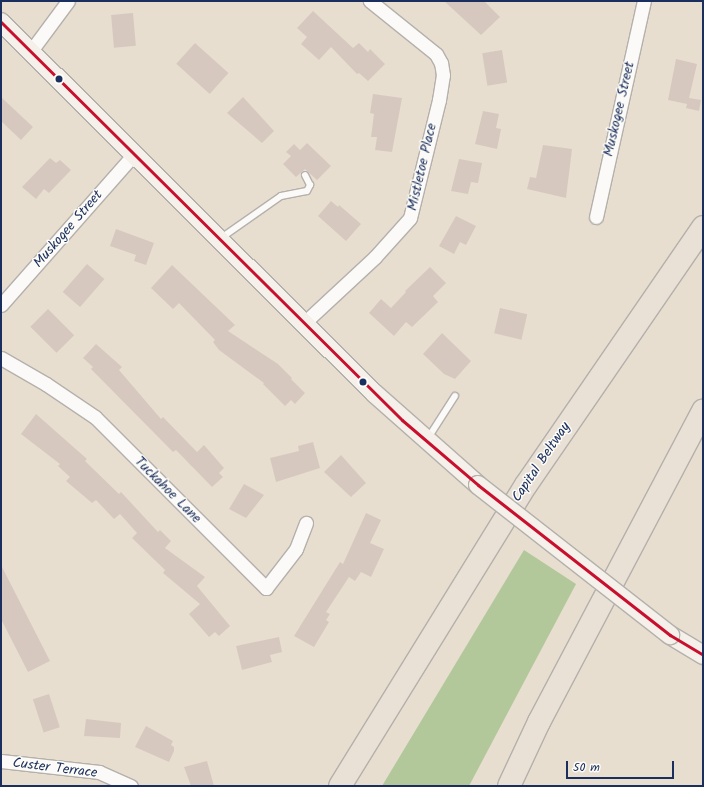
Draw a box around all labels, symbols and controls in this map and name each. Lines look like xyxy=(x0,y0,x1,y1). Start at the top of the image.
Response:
street label: Muskogee Street xyxy=(600,60,638,158)
unlabelled marker xyxy=(54,74,64,84)
street label: Mistletoe Place xyxy=(404,122,440,212)
street label: Muskogee Street xyxy=(30,187,106,271)
unlabelled marker xyxy=(358,377,368,387)
street label: Capital Beltway xyxy=(508,419,574,505)
street label: Tuckahoe Lane xyxy=(131,453,205,527)
scale bar xyxy=(568,753,676,779)
street label: Custer Terrace xyxy=(12,754,98,782)
text: 50 m xyxy=(573,758,600,777)

